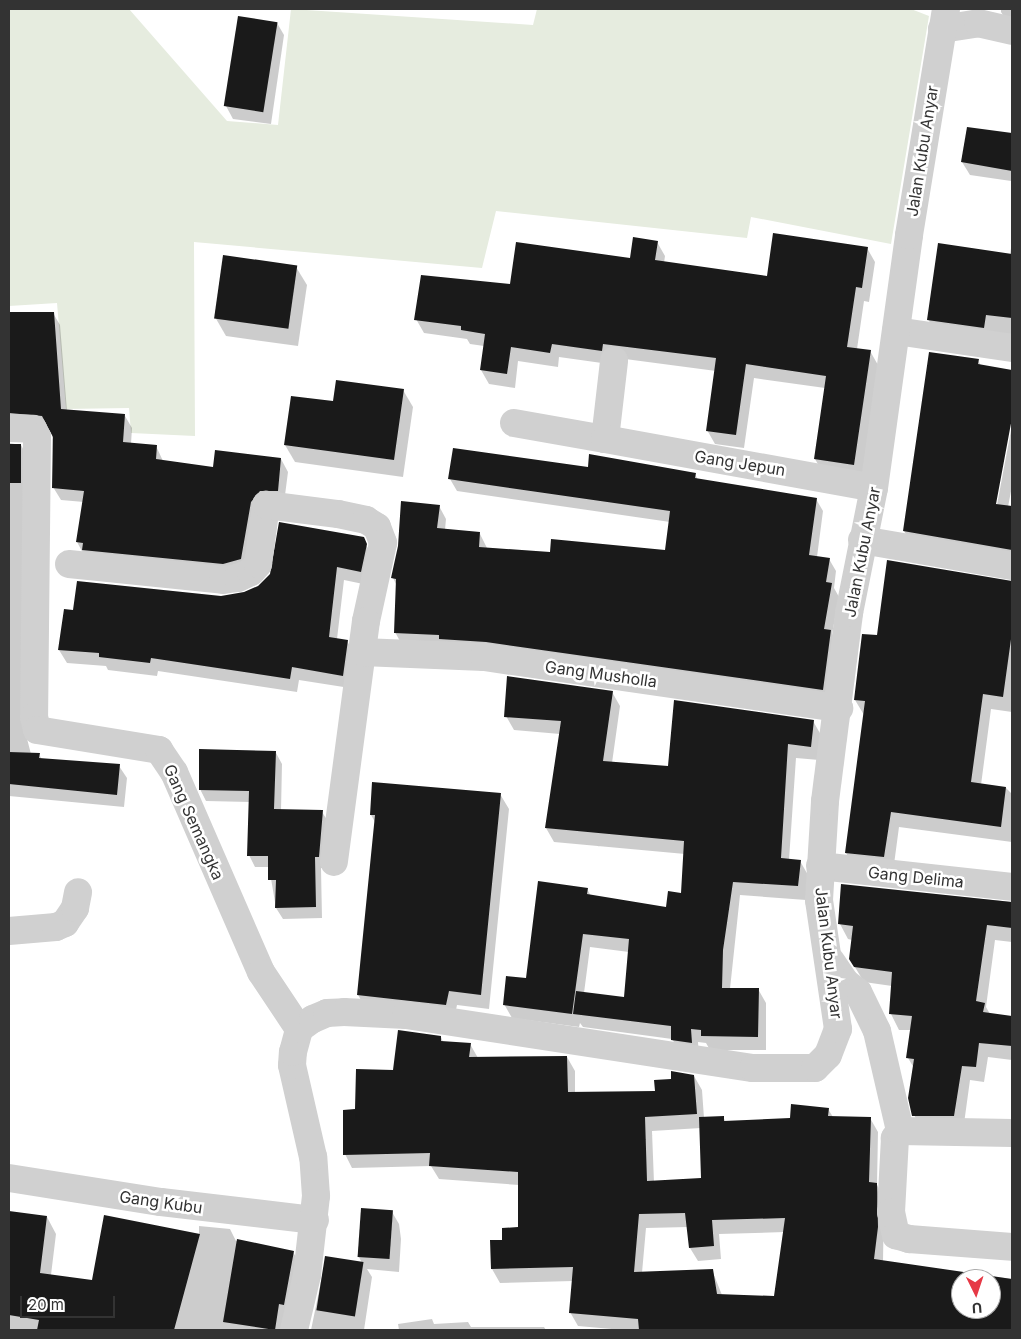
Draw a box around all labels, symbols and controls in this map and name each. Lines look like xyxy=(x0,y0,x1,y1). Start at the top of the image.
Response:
street label: Jalan Kubu Anyar xyxy=(902,84,942,218)
street label: Gang Jepun xyxy=(693,446,787,480)
street label: Jalan Kubu Anyar xyxy=(840,485,884,619)
street label: Gang Musholla xyxy=(544,657,658,691)
street label: Gang Semangka xyxy=(160,761,228,883)
street label: Gang Delima xyxy=(867,862,965,892)
street label: Jalan Kubu Anyar xyxy=(811,886,847,1020)
street label: Gang Kubu xyxy=(118,1187,204,1217)
north arrow xyxy=(951,1269,1001,1319)
scale bar xyxy=(22,1286,118,1318)
text: 20 m xyxy=(28,1295,64,1314)
text: U xyxy=(971,1300,983,1317)

